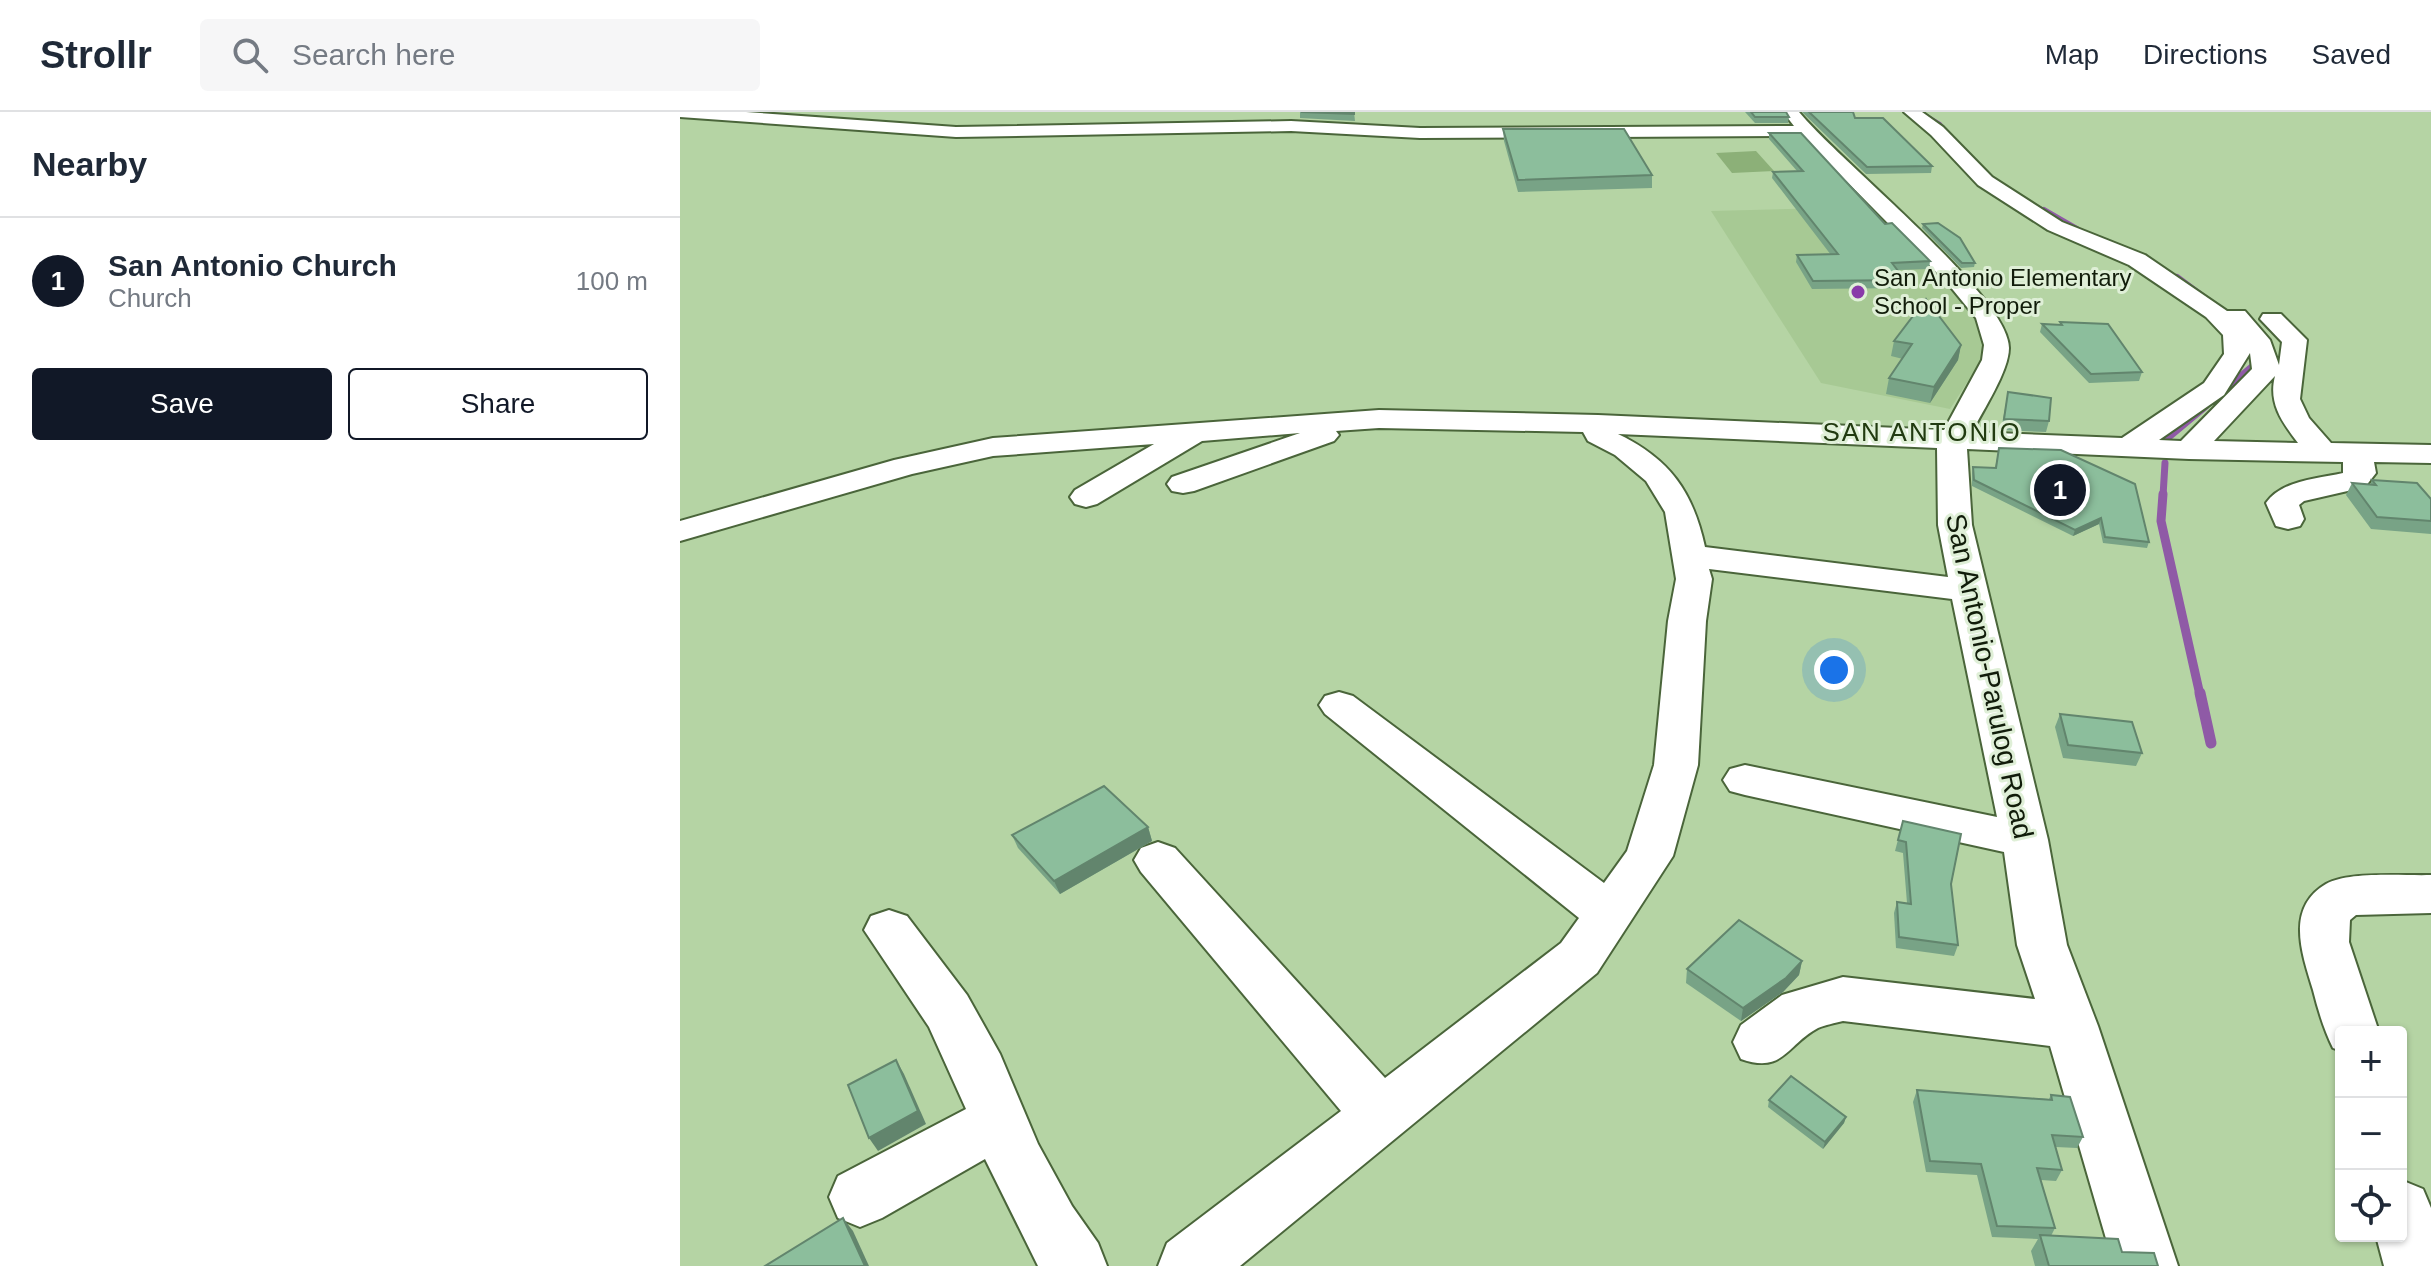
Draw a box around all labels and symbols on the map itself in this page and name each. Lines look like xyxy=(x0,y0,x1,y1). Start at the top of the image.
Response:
place label: San Antonio Elementary School - Proper xyxy=(1874,264,2132,319)
marker: San Antonio Elementary School - Proper xyxy=(1849,283,1867,301)
district label: SAN ANTONIO xyxy=(1822,417,2022,447)
pin: 1 xyxy=(2034,460,2086,520)
street label: San Antonio-Parulog Road xyxy=(1940,511,2039,841)
your location xyxy=(1814,650,1854,690)

